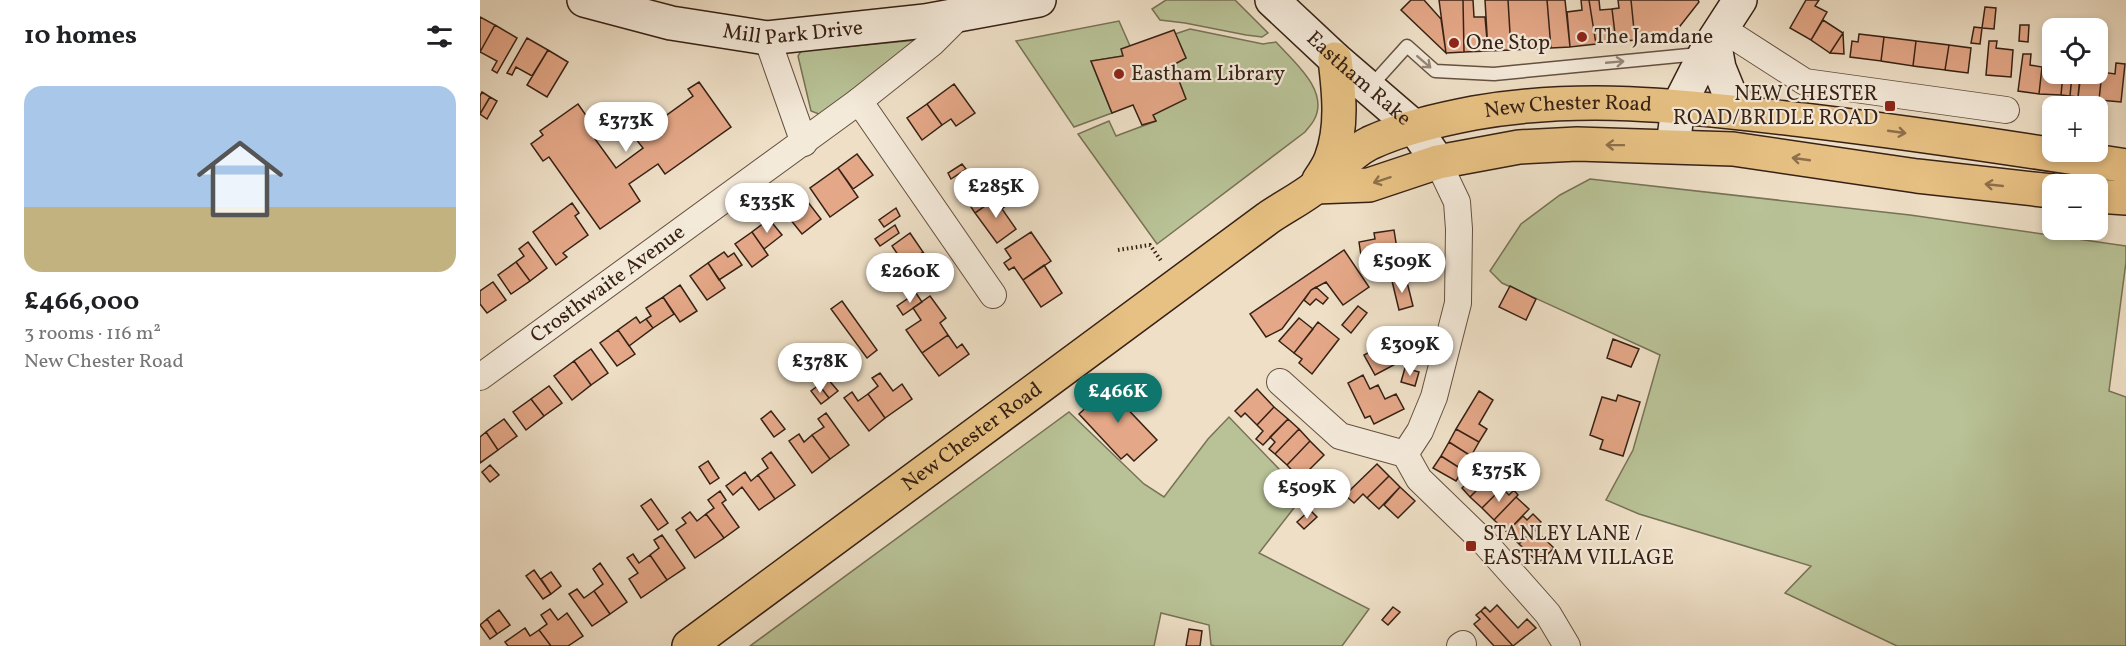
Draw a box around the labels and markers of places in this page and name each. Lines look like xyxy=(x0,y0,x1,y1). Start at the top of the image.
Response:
place label: The Jamdane xyxy=(1594,23,1713,52)
place label: One Stop xyxy=(1466,29,1550,58)
marker: The Jamdane xyxy=(1575,30,1589,44)
marker: One Stop xyxy=(1447,36,1461,50)
place label: Eastham Library xyxy=(1131,60,1286,89)
marker: Eastham Library xyxy=(1112,67,1126,81)
place label: NEW CHESTER ROAD/BRIDLE ROAD xyxy=(1673,80,1878,133)
marker: NEW CHESTER ROAD/BRIDLE ROAD xyxy=(1883,99,1897,113)
pin: £373K xyxy=(584,102,668,153)
pin: £285K xyxy=(954,168,1038,219)
pin: £335K xyxy=(725,183,809,234)
pin: £509K xyxy=(1360,243,1444,294)
pin: £260K xyxy=(868,253,952,304)
pin: £309K xyxy=(1368,326,1452,377)
pin: £378K xyxy=(778,343,862,394)
pin: £466K xyxy=(1076,373,1160,424)
pin: £375K xyxy=(1457,452,1541,503)
pin: £509K xyxy=(1265,469,1349,520)
place label: STANLEY LANE / EASTHAM VILLAGE xyxy=(1483,520,1674,573)
marker: STANLEY LANE / EASTHAM VILLAGE xyxy=(1464,539,1478,553)

